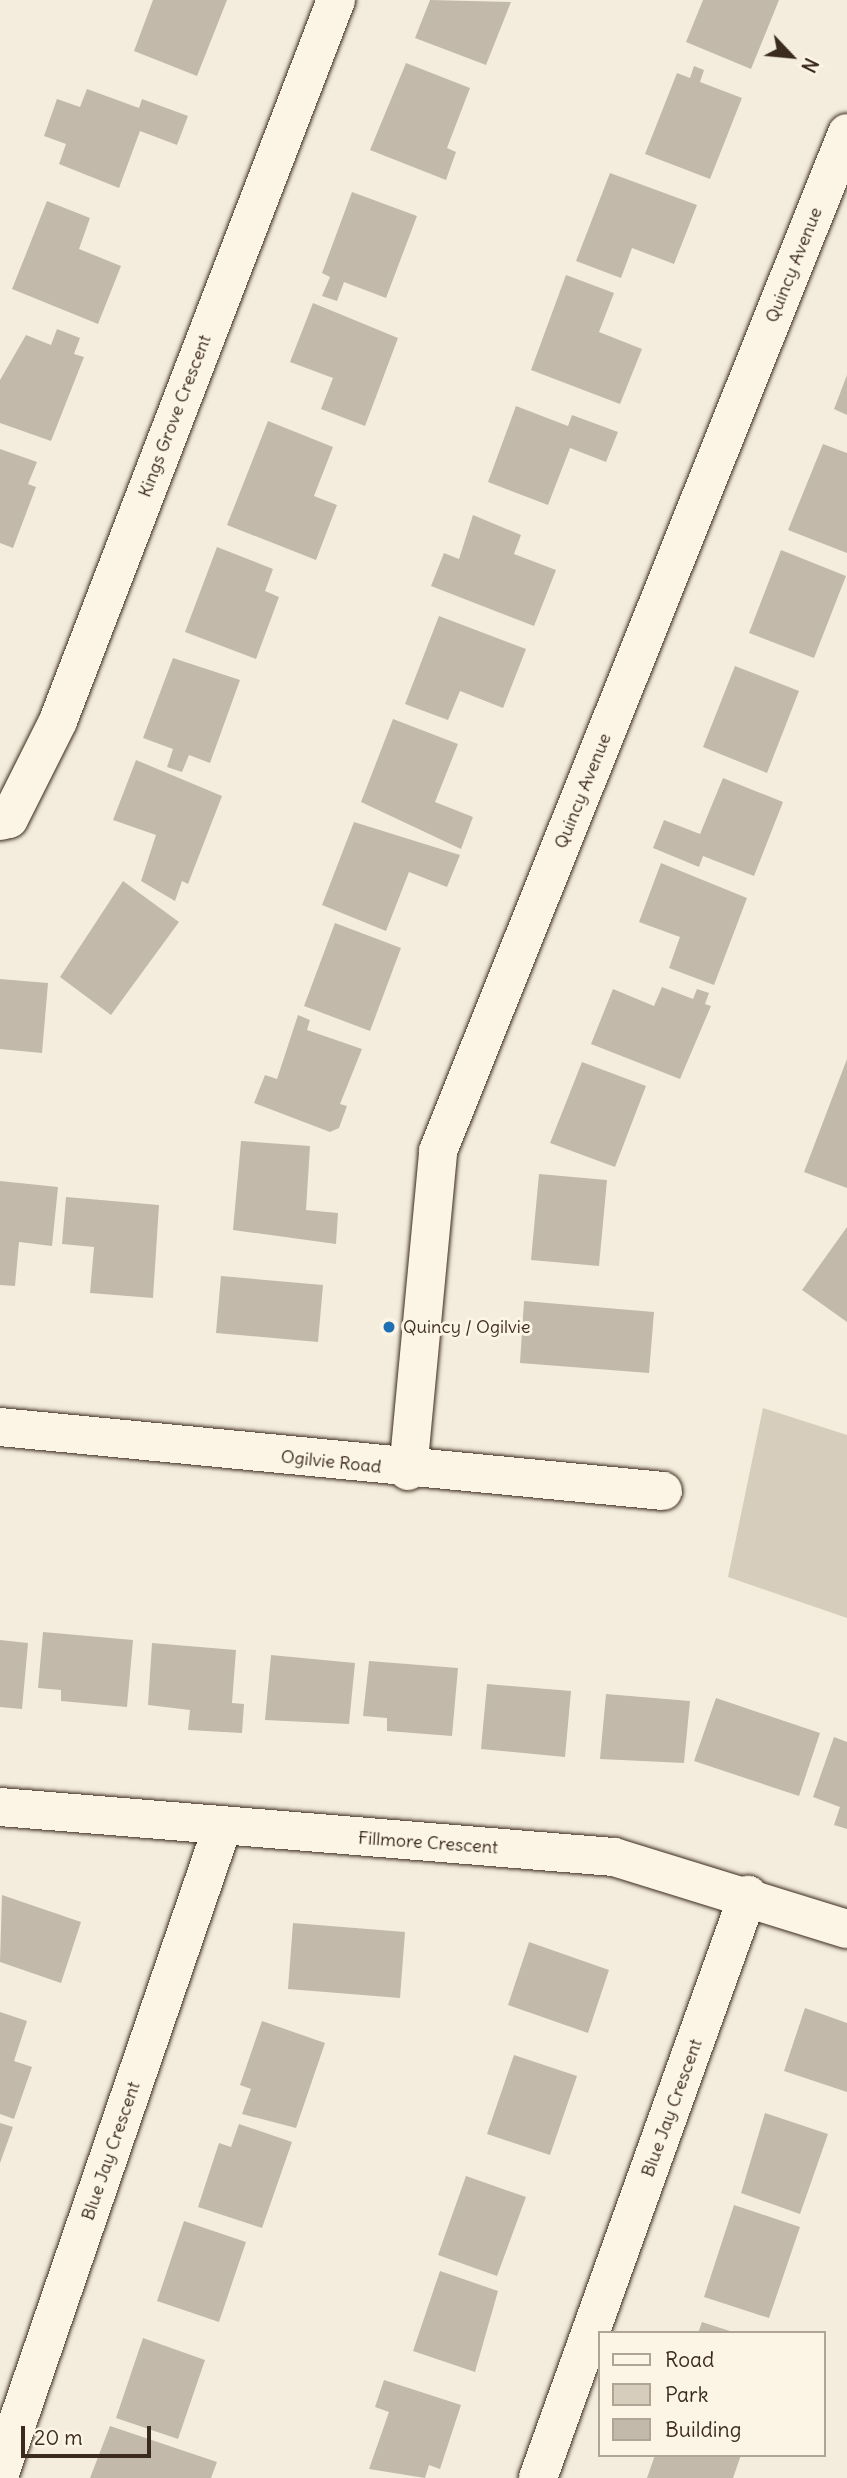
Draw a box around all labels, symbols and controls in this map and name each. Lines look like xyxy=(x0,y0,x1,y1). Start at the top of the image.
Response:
north arrow xyxy=(756,21,826,91)
text: N xyxy=(796,54,824,76)
street label: Quincy Avenue xyxy=(761,204,827,326)
street label: Kings Grove Crescent xyxy=(134,332,216,500)
street label: Quincy Avenue xyxy=(550,730,616,852)
place label: Quincy / Ogilvie xyxy=(403,1316,531,1338)
marker: Quincy / Ogilvie xyxy=(381,1319,397,1335)
street label: Ogilvie Road xyxy=(280,1446,382,1478)
street label: Fillmore Crescent xyxy=(357,1827,499,1859)
street label: Blue Jay Crescent xyxy=(637,2036,707,2180)
street label: Blue Jay Crescent xyxy=(77,2079,145,2223)
legend xyxy=(598,2331,826,2457)
text: Road xyxy=(665,2346,714,2373)
text: Park xyxy=(665,2381,708,2408)
scale bar xyxy=(24,2412,154,2456)
text: Building xyxy=(665,2416,741,2443)
text: 20 m xyxy=(34,2424,83,2451)

